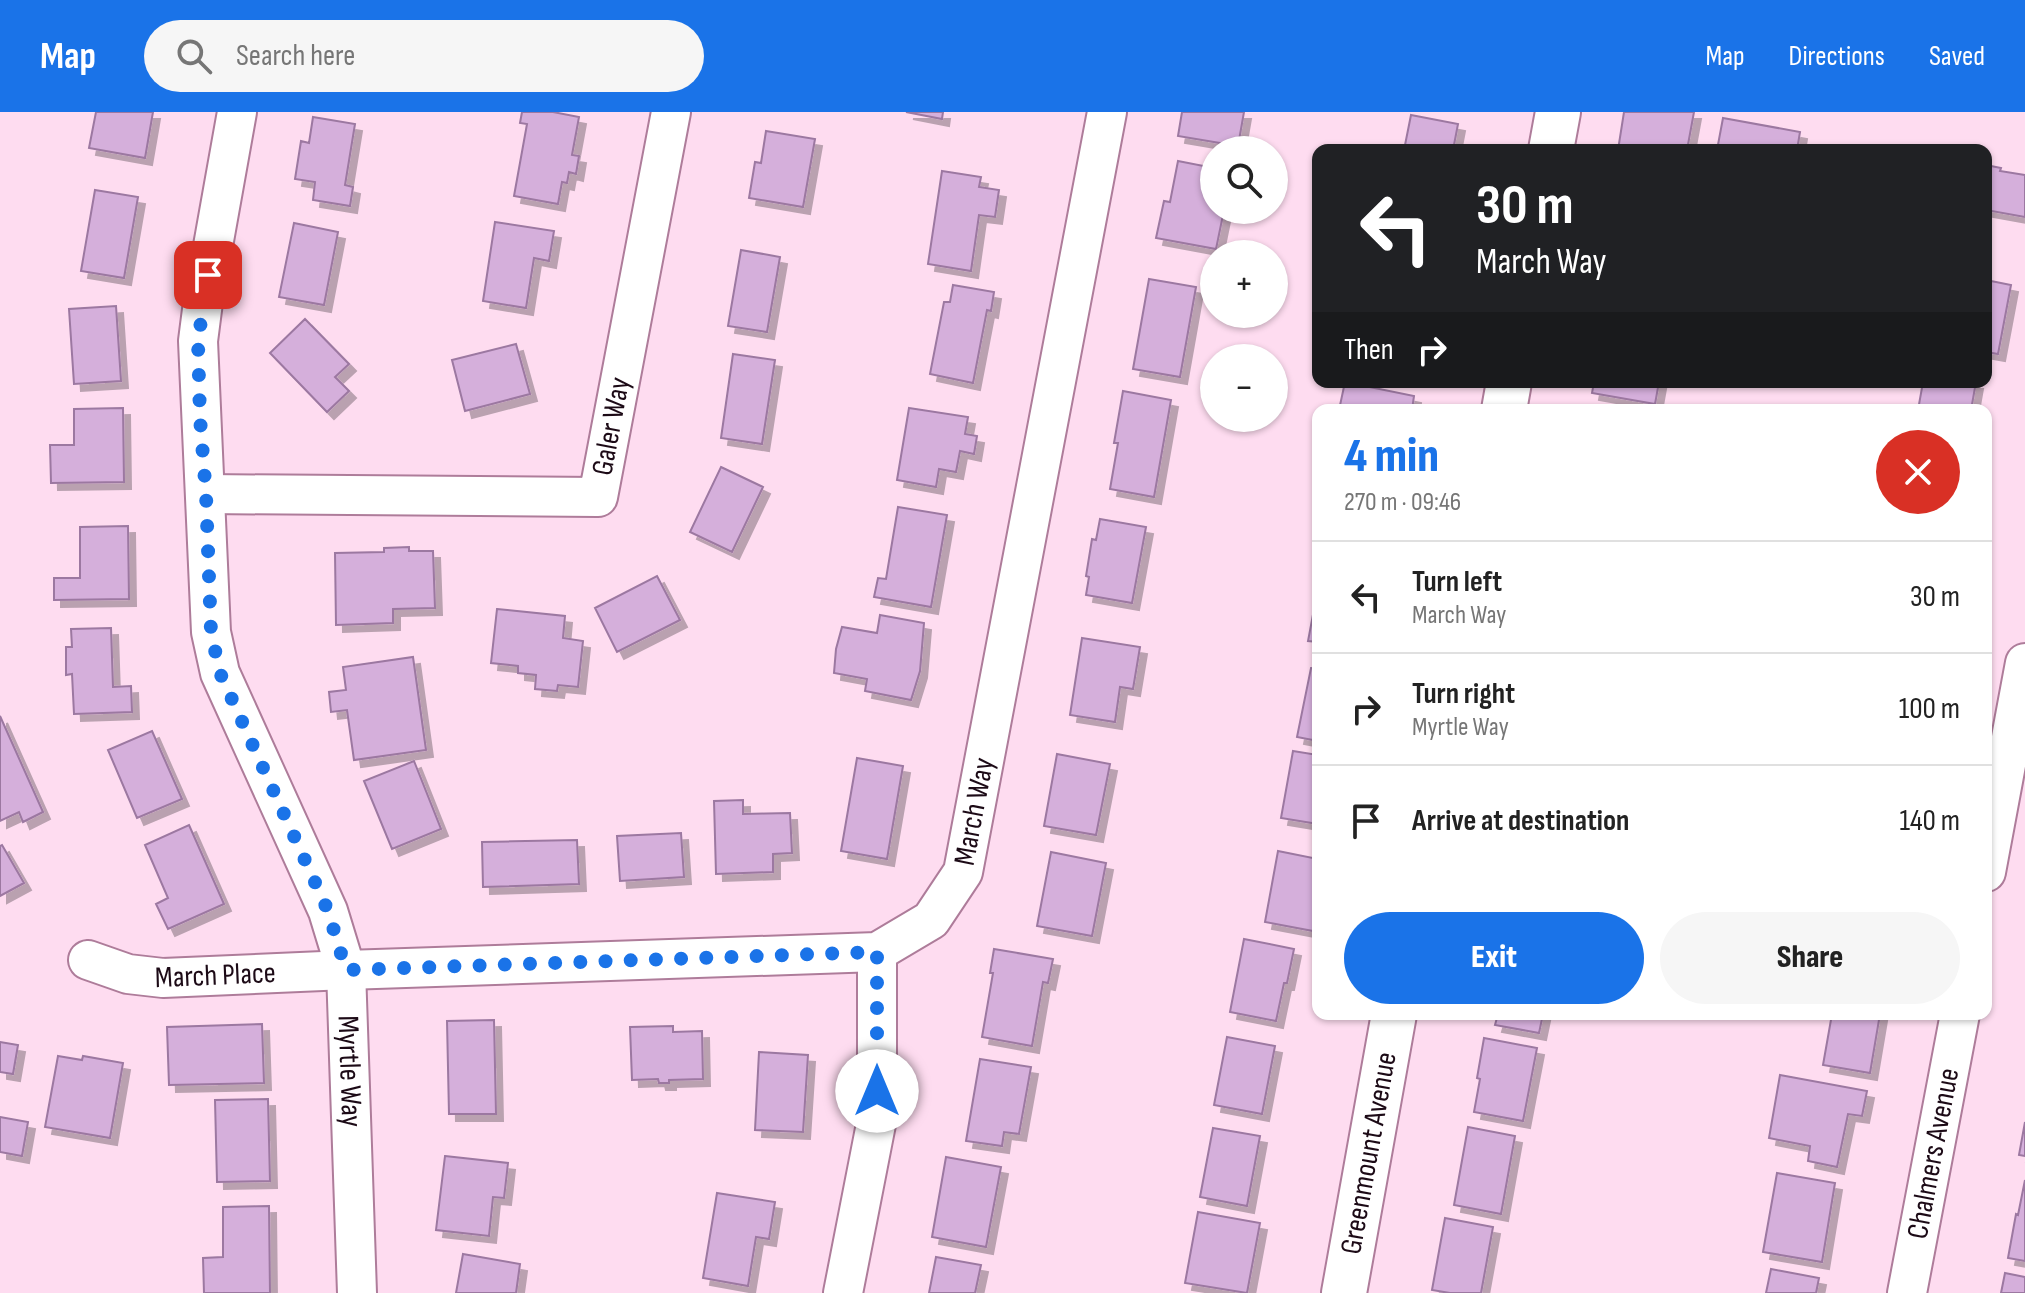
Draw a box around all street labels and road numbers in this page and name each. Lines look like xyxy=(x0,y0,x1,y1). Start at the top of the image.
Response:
street label: Galer Way xyxy=(584,374,638,478)
street label: March Way xyxy=(947,754,1002,868)
street label: March Place xyxy=(154,955,277,996)
street label: Myrtle Way xyxy=(330,1015,369,1128)
street label: Greenmount Avenue xyxy=(1333,1049,1405,1257)
street label: Chalmers Avenue xyxy=(1900,1065,1967,1242)

